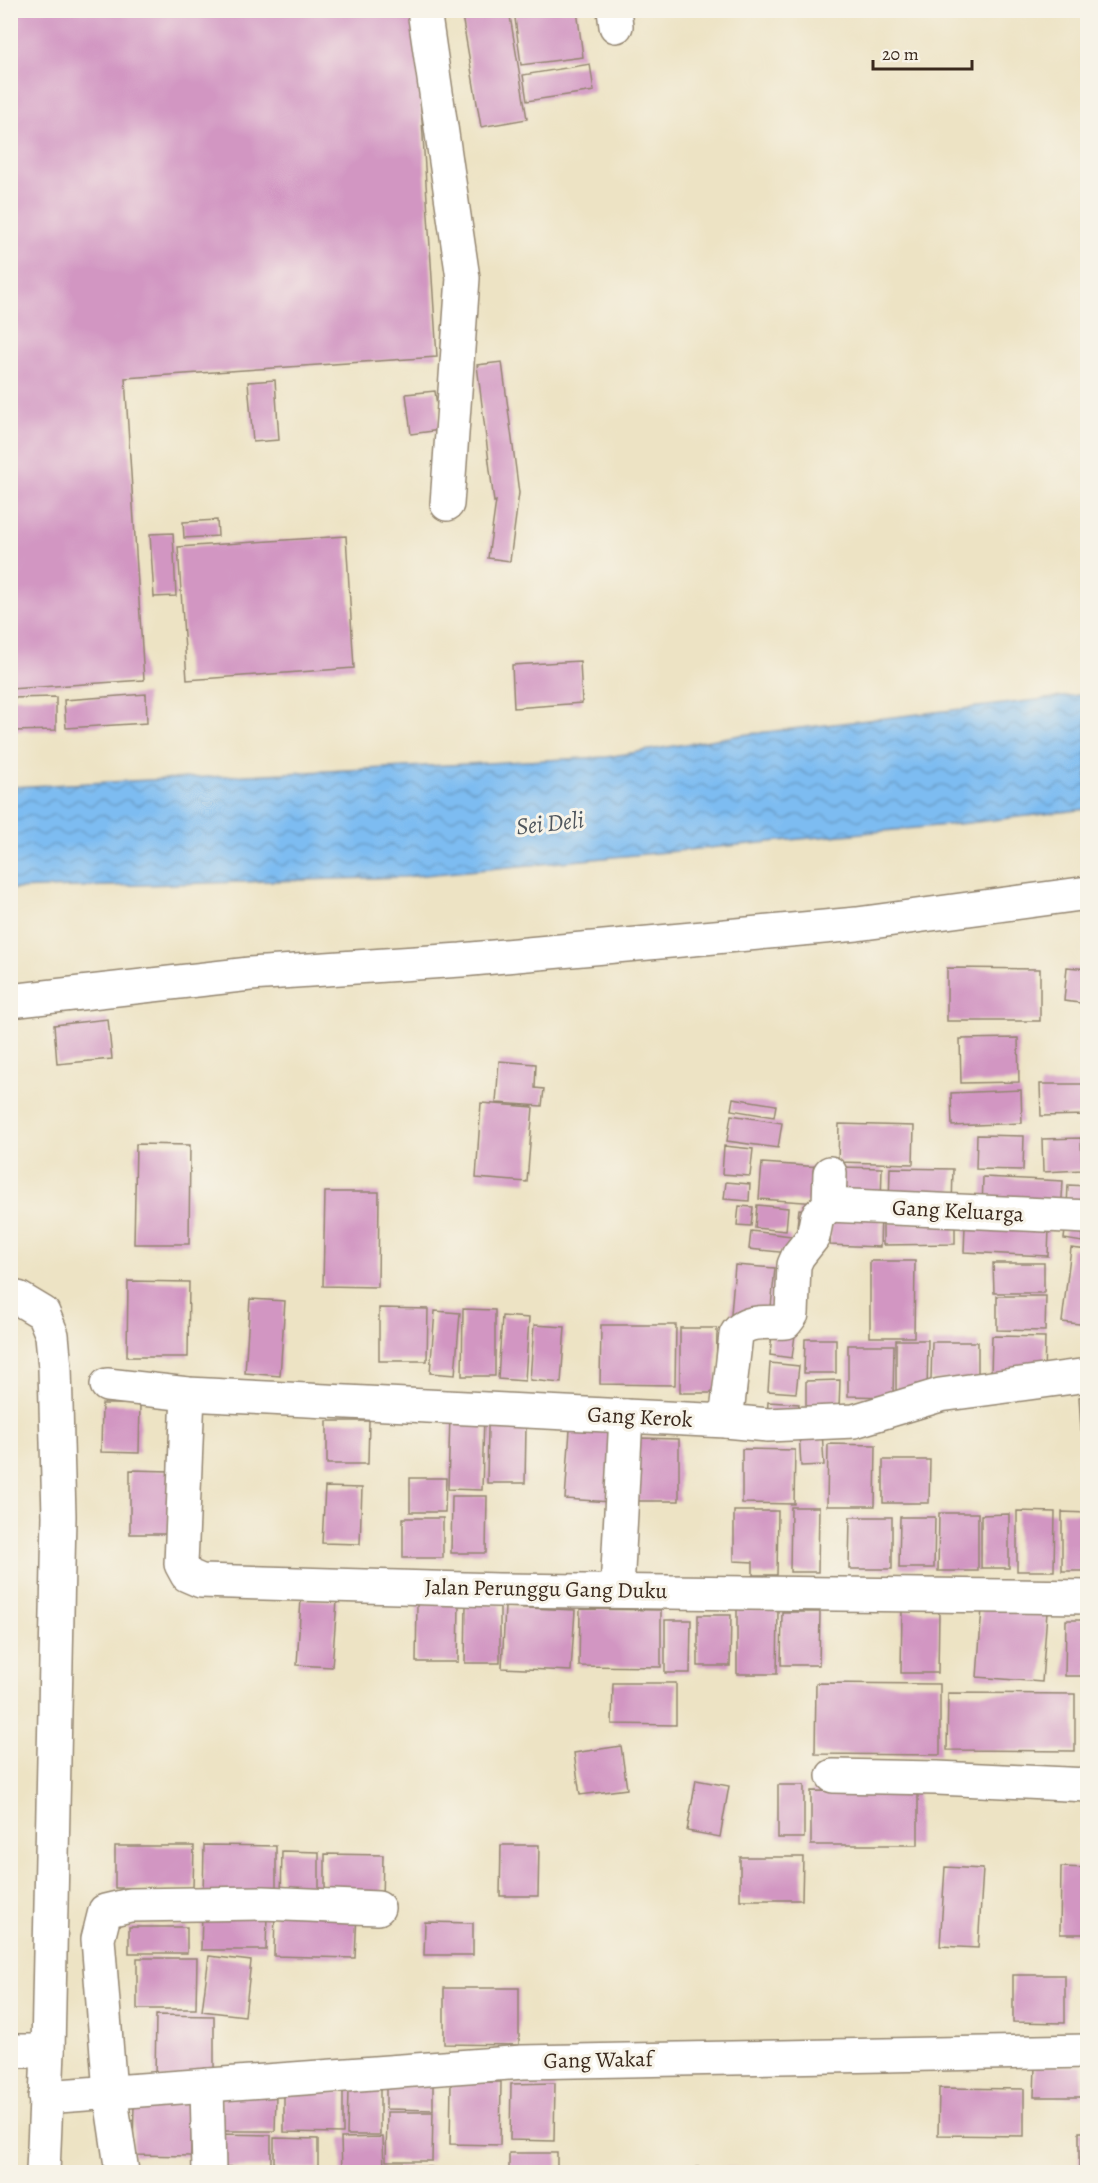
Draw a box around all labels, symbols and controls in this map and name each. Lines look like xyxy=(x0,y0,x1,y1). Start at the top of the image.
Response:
scale bar xyxy=(873,33,972,71)
text: 20 m xyxy=(882,42,919,66)
water label: Sei Deli xyxy=(515,804,585,842)
street label: Gang Keluarga xyxy=(891,1193,1025,1229)
street label: Gang Kerok xyxy=(587,1399,693,1435)
street label: Jalan Perunggu Gang Duku xyxy=(424,1572,668,1606)
street label: Gang Wakaf xyxy=(543,2044,656,2076)

